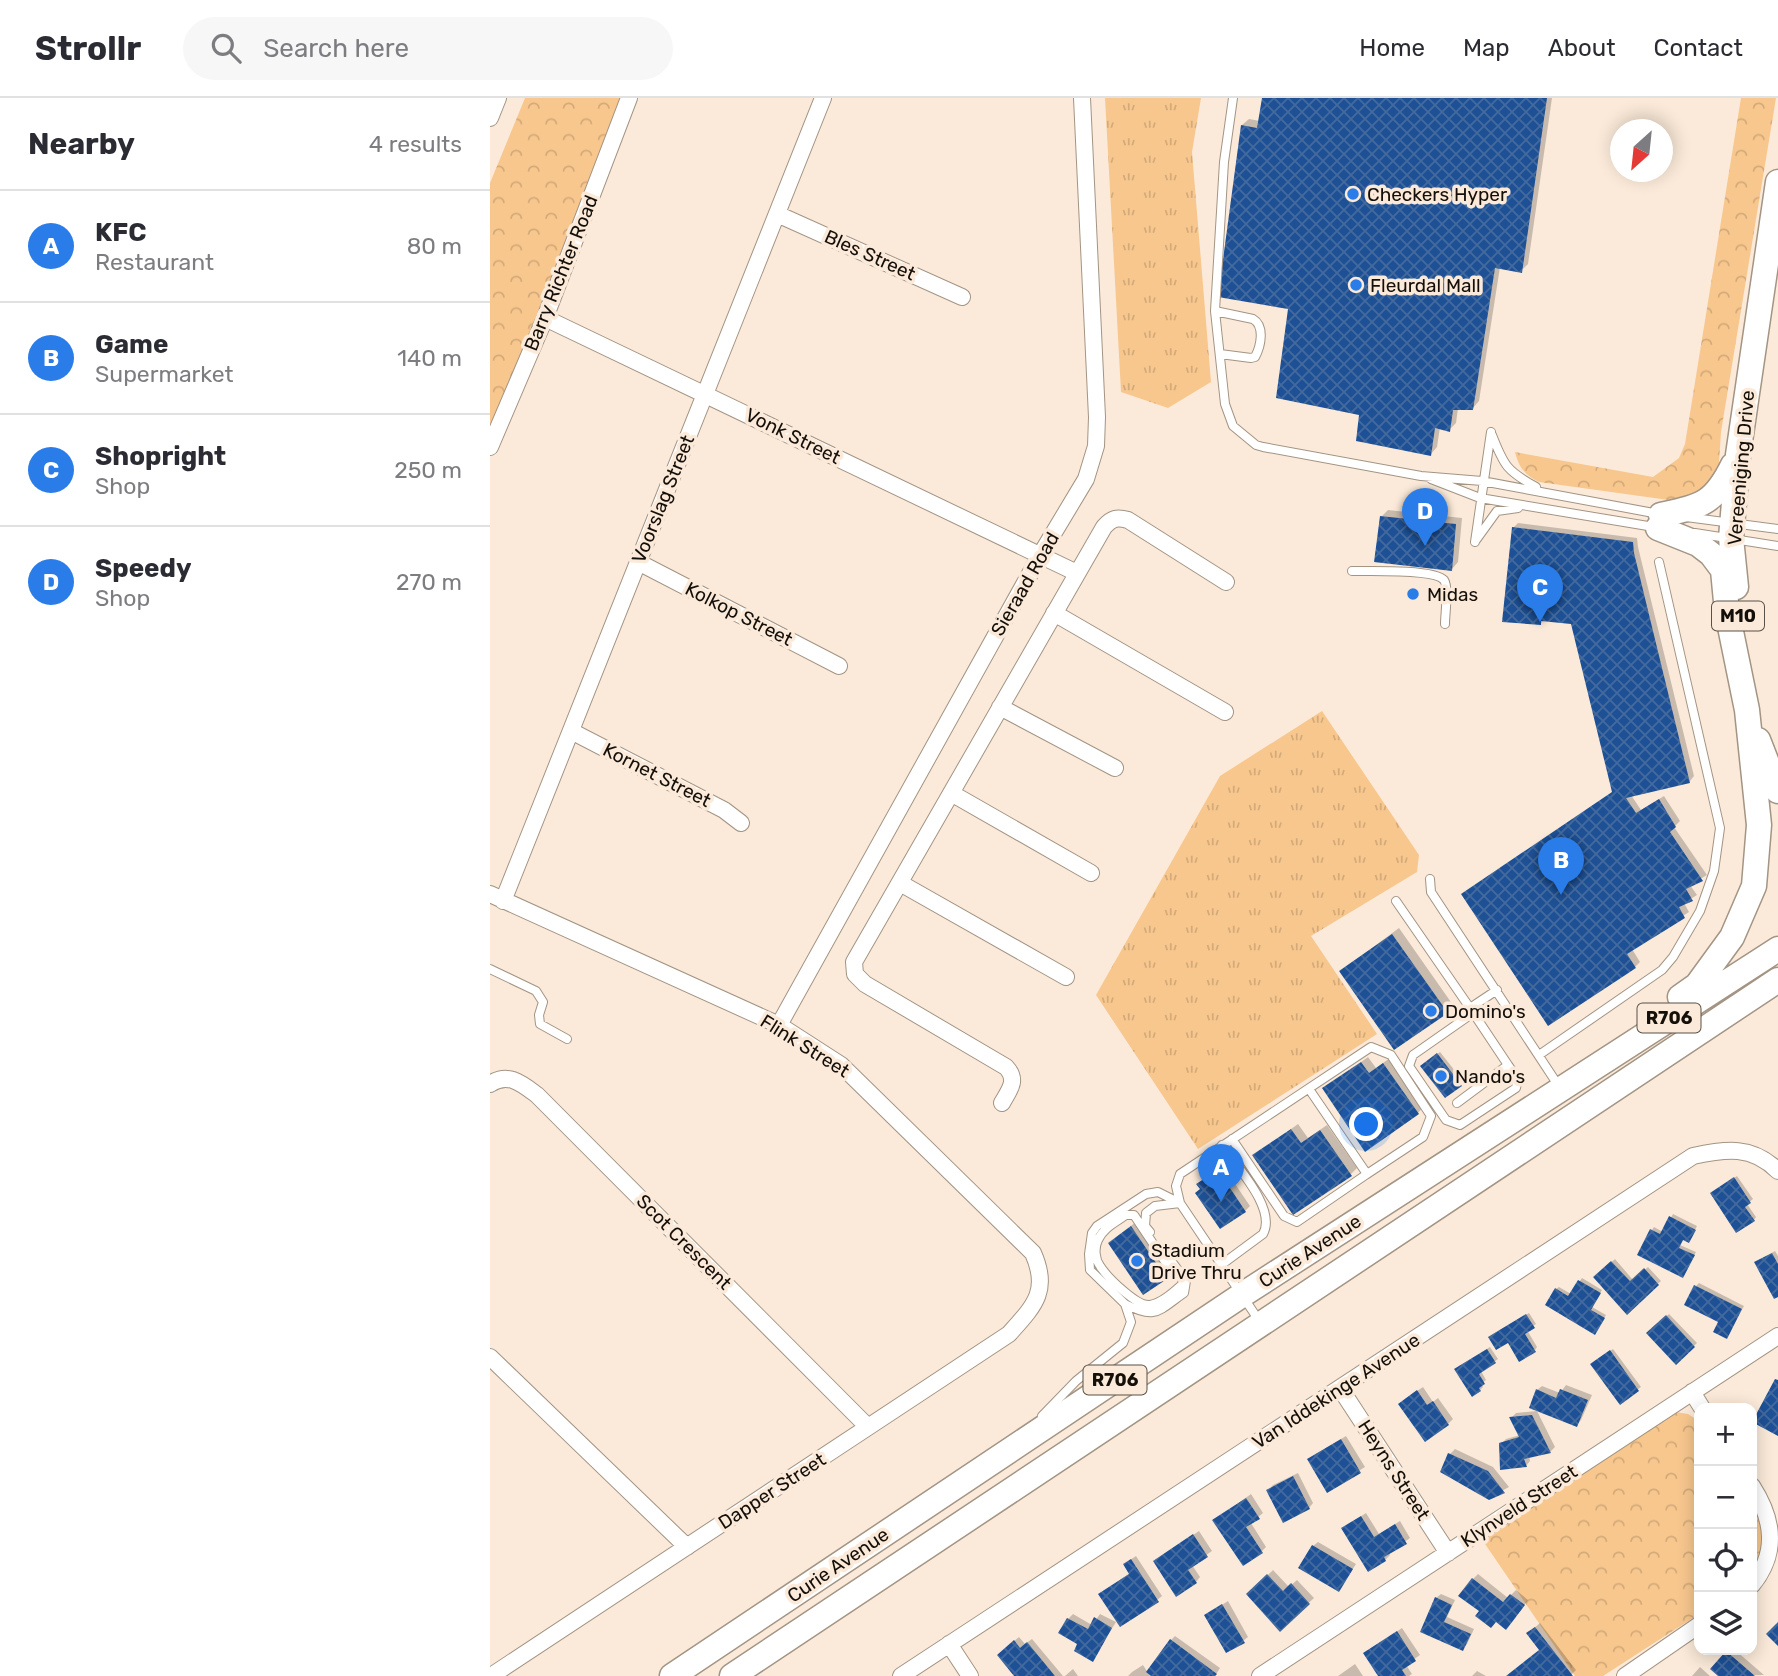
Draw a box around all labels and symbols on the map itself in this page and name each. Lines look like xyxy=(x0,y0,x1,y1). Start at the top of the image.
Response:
north arrow xyxy=(1610,119,1673,182)
place label: Checkers Hyper xyxy=(1367,183,1508,206)
marker: Checkers Hyper xyxy=(1345,186,1361,202)
street label: Barry Richter Road xyxy=(519,192,603,354)
street label: Bles Street xyxy=(821,225,920,286)
place label: Fleurdal Mall xyxy=(1370,274,1481,297)
marker: Fleurdal Mall xyxy=(1348,277,1364,293)
street label: Vereeniging Drive xyxy=(1723,389,1759,547)
street label: Vonk Street xyxy=(742,403,845,469)
street label: Voorslag Street xyxy=(627,431,699,566)
pin: D xyxy=(1402,488,1448,546)
street label: Sieraad Road xyxy=(986,528,1064,640)
pin: C xyxy=(1517,564,1563,622)
street label: Kolkop Street xyxy=(681,577,797,651)
place label: Midas xyxy=(1427,583,1478,606)
marker: Midas xyxy=(1405,586,1421,602)
road number: M10 xyxy=(1712,602,1764,630)
street label: Kornet Street xyxy=(599,738,715,812)
pin: B xyxy=(1538,837,1584,895)
place label: Domino's xyxy=(1445,1000,1526,1023)
marker: Domino's xyxy=(1423,1003,1439,1019)
road number: R706 xyxy=(1638,1003,1700,1032)
street label: Flink Street xyxy=(756,1009,854,1083)
place label: Nando's xyxy=(1455,1065,1525,1088)
marker: Nando's xyxy=(1433,1068,1449,1084)
your location xyxy=(1349,1107,1383,1141)
pin: A xyxy=(1198,1144,1244,1202)
street label: Scot Crescent xyxy=(632,1190,737,1295)
street label: Curie Avenue xyxy=(1255,1209,1365,1293)
place label: Stadium Drive Thru xyxy=(1151,1239,1242,1284)
marker: Stadium Drive Thru xyxy=(1129,1253,1145,1269)
street label: Van Iddekinge Avenue xyxy=(1248,1328,1424,1454)
road number: R706 xyxy=(1084,1366,1146,1394)
street label: Heyns Street xyxy=(1353,1415,1435,1525)
street label: Dapper Street xyxy=(714,1447,830,1534)
street label: Klynveld Street xyxy=(1457,1460,1582,1552)
street label: Curie Avenue xyxy=(783,1523,893,1607)

